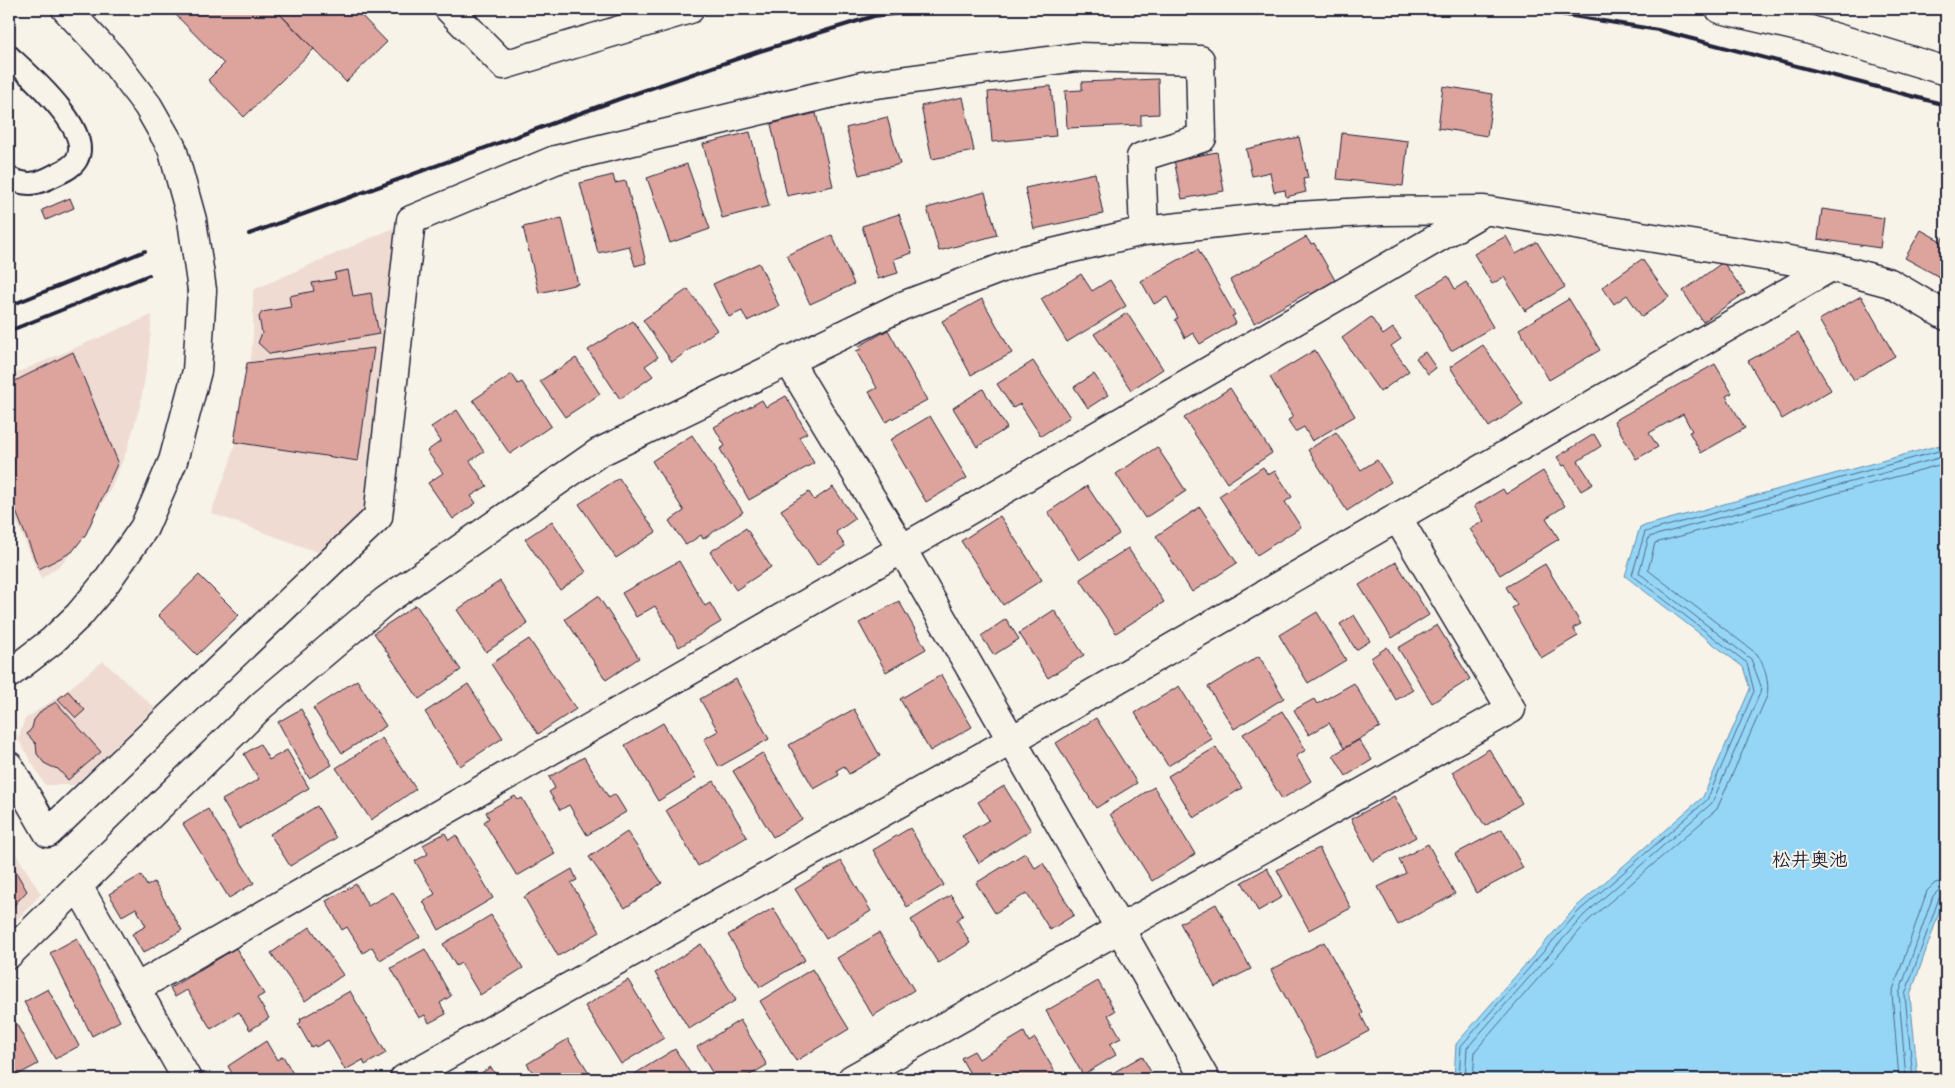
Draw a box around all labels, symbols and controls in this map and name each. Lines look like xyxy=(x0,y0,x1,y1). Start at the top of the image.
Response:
district label: 松井奥池 xyxy=(1772,850,1848,874)

